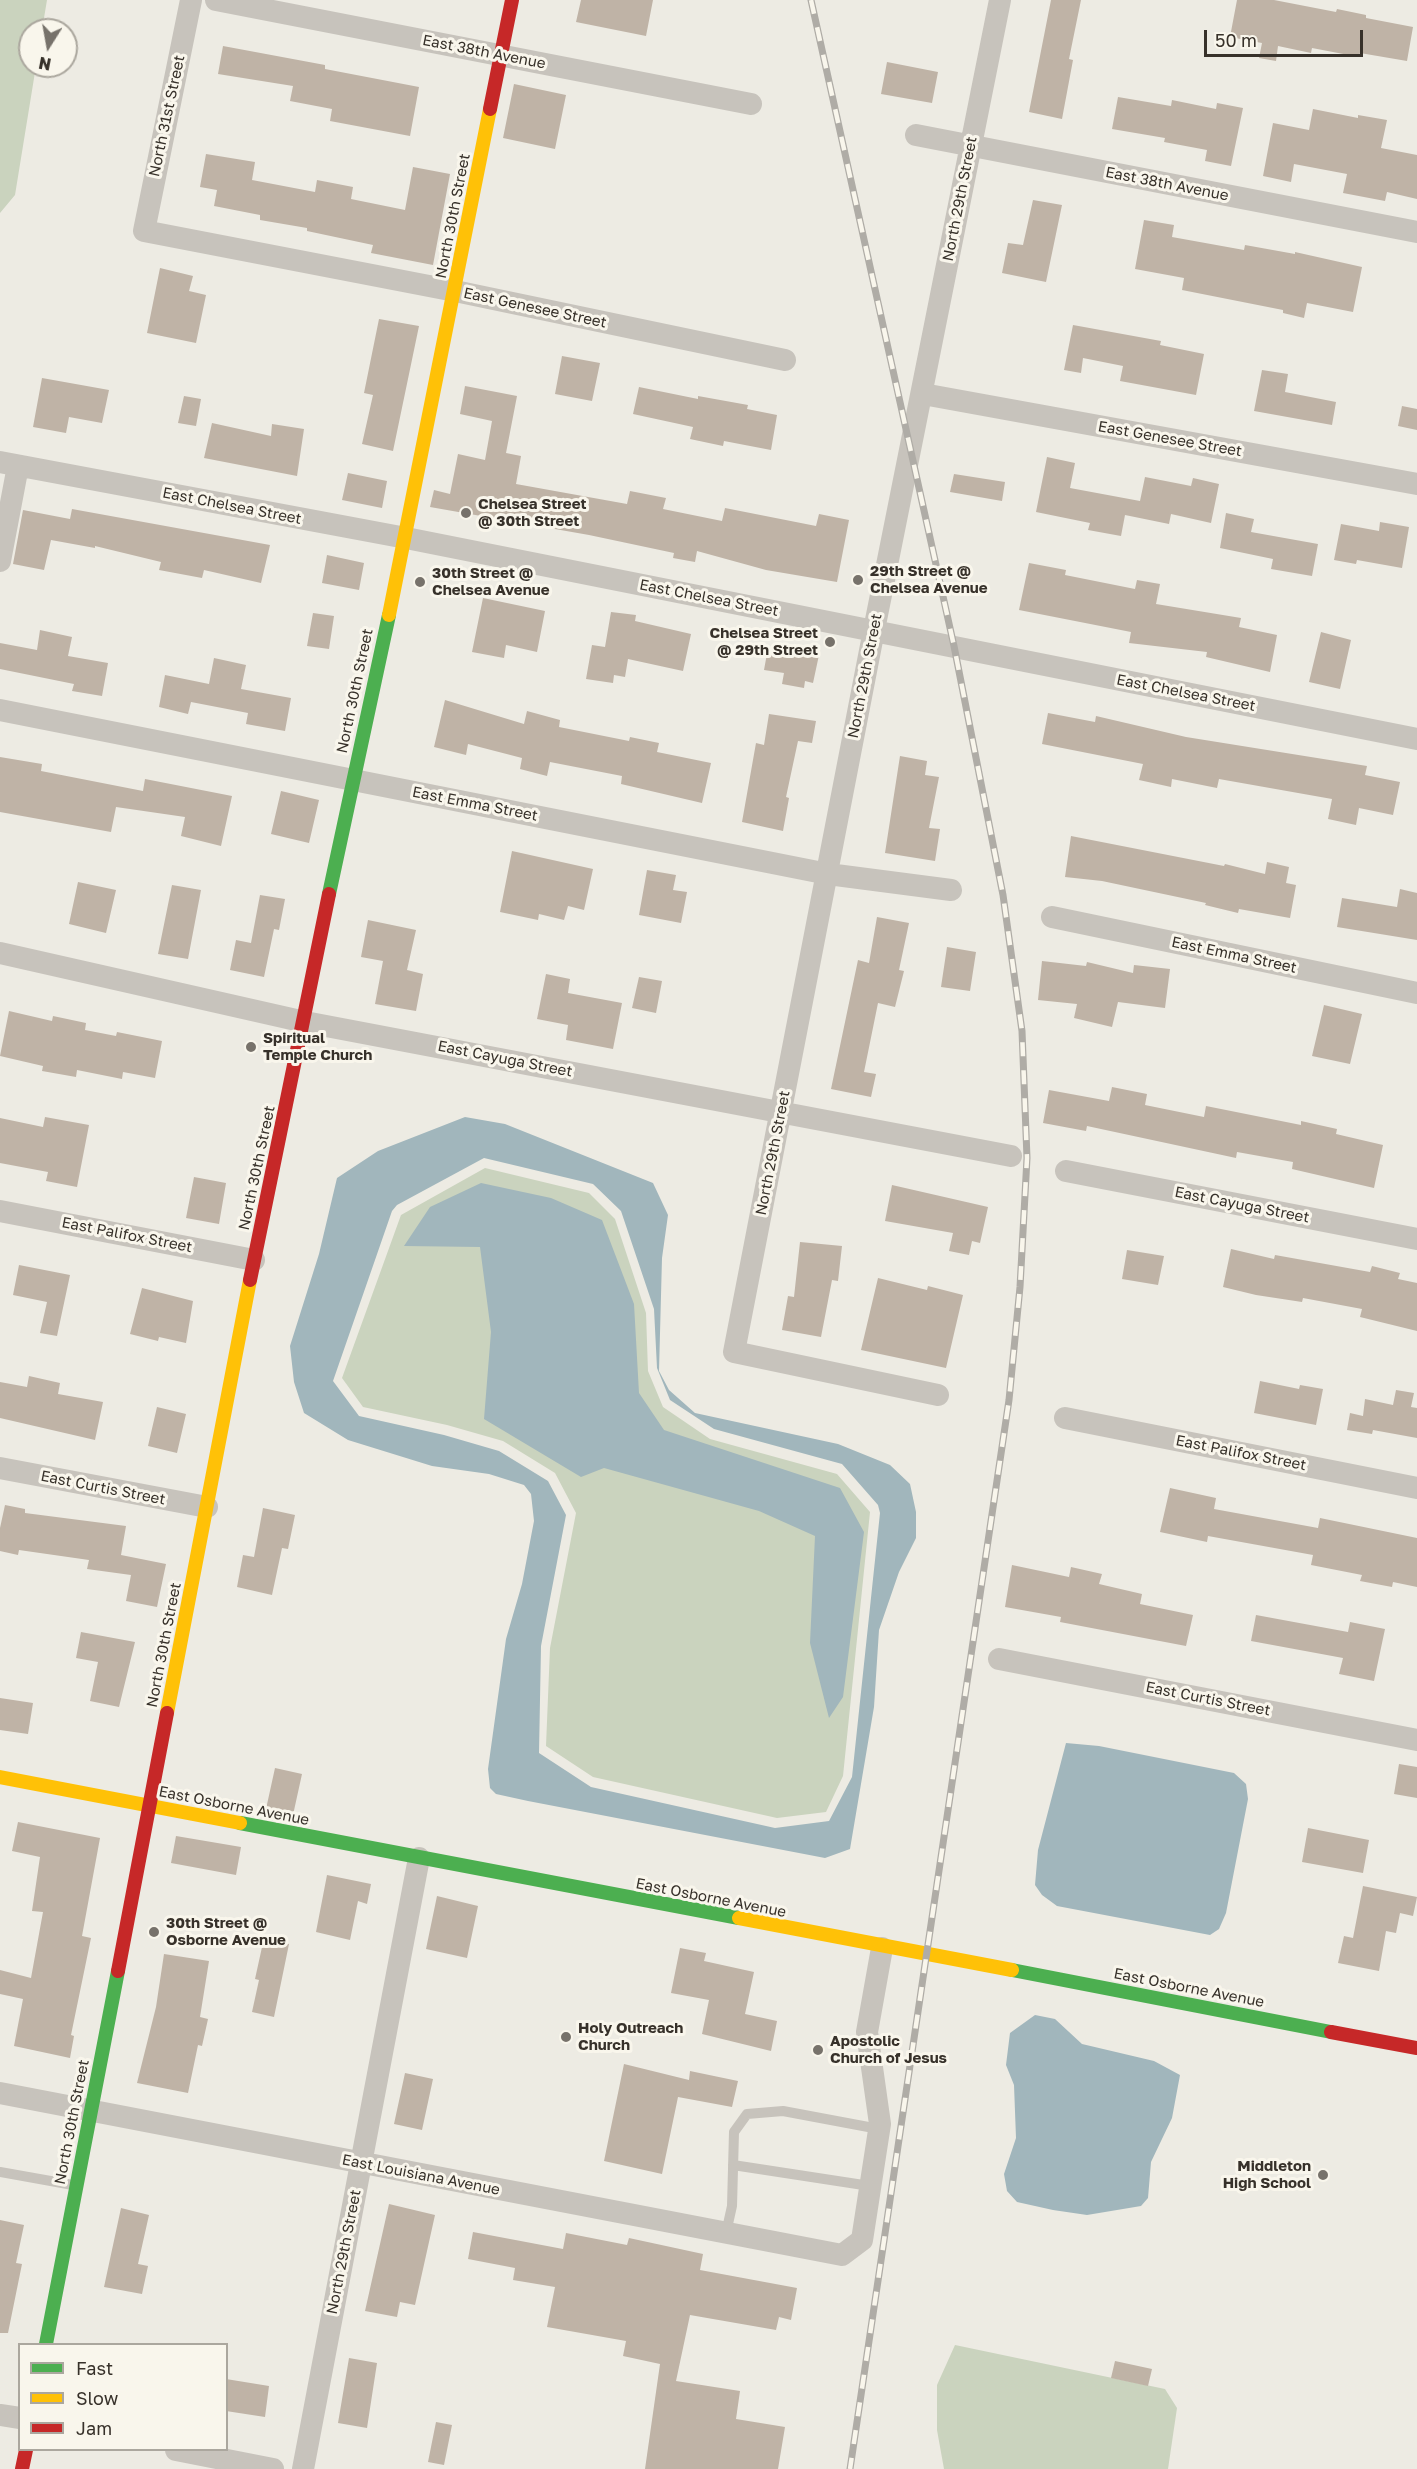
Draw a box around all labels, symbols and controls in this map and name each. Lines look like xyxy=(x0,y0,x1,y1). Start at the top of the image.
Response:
north arrow xyxy=(18,18,78,78)
scale bar xyxy=(1207,18,1366,56)
text: 50 m xyxy=(1215,29,1257,51)
street label: East 38th Avenue xyxy=(421,31,547,73)
text: N xyxy=(37,53,53,75)
street label: North 31st Street xyxy=(145,54,189,178)
street label: North 29th Street xyxy=(939,135,981,263)
street label: North 30th Street xyxy=(432,152,474,280)
street label: East 38th Avenue xyxy=(1104,163,1230,205)
street label: East Genesee Street xyxy=(462,284,608,332)
street label: East Genesee Street xyxy=(1097,417,1243,461)
street label: East Chelsea Street xyxy=(161,484,303,528)
place label: Chelsea Street @ 30th Street xyxy=(478,495,586,530)
marker: Chelsea Street @ 30th Street xyxy=(459,506,473,520)
place label: 29th Street @ Chelsea Avenue xyxy=(870,562,988,597)
place label: 30th Street @ Chelsea Avenue xyxy=(432,564,550,599)
marker: 29th Street @ Chelsea Avenue xyxy=(851,573,865,587)
marker: 30th Street @ Chelsea Avenue xyxy=(413,575,427,589)
street label: East Chelsea Street xyxy=(638,576,780,620)
street label: North 29th Street xyxy=(844,612,886,740)
place label: Chelsea Street @ 29th Street xyxy=(710,624,818,659)
street label: North 30th Street xyxy=(333,627,377,755)
marker: Chelsea Street @ 29th Street xyxy=(823,635,837,649)
street label: East Chelsea Street xyxy=(1115,671,1257,715)
street label: East Emma Street xyxy=(411,783,539,825)
street label: East Emma Street xyxy=(1170,933,1298,977)
place label: Spiritual Temple Church xyxy=(263,1029,372,1064)
street label: East Cayuga Street xyxy=(436,1037,574,1081)
marker: Spiritual Temple Church xyxy=(244,1040,258,1054)
street label: North 29th Street xyxy=(752,1089,794,1217)
street label: North 30th Street xyxy=(235,1104,279,1232)
street label: East Cayuga Street xyxy=(1173,1183,1311,1227)
street label: East Palifox Street xyxy=(60,1214,194,1256)
street label: East Palifox Street xyxy=(1174,1432,1308,1474)
street label: East Curtis Street xyxy=(39,1467,167,1509)
street label: North 30th Street xyxy=(143,1581,185,1709)
street label: East Curtis Street xyxy=(1144,1678,1272,1720)
street label: East Osborne Avenue xyxy=(157,1783,311,1829)
street label: East Osborne Avenue xyxy=(634,1875,788,1921)
place label: 30th Street @ Osborne Avenue xyxy=(166,1914,286,1949)
marker: 30th Street @ Osborne Avenue xyxy=(147,1925,161,1939)
street label: East Osborne Avenue xyxy=(1112,1965,1266,2011)
place label: Holy Outreach Church xyxy=(578,2019,683,2054)
marker: Holy Outreach Church xyxy=(559,2030,573,2044)
place label: Apostolic Church of Jesus xyxy=(830,2032,947,2067)
marker: Apostolic Church of Jesus xyxy=(811,2043,825,2057)
street label: North 30th Street xyxy=(51,2058,93,2186)
street label: East Louisiana Avenue xyxy=(340,2151,502,2199)
place label: Middleton High School xyxy=(1223,2157,1311,2192)
marker: Middleton High School xyxy=(1316,2168,1330,2182)
street label: North 29th Street xyxy=(323,2188,365,2316)
legend xyxy=(18,2343,228,2451)
text: Fast xyxy=(76,2357,113,2379)
text: Slow xyxy=(76,2387,118,2409)
text: Jam xyxy=(76,2417,112,2439)

